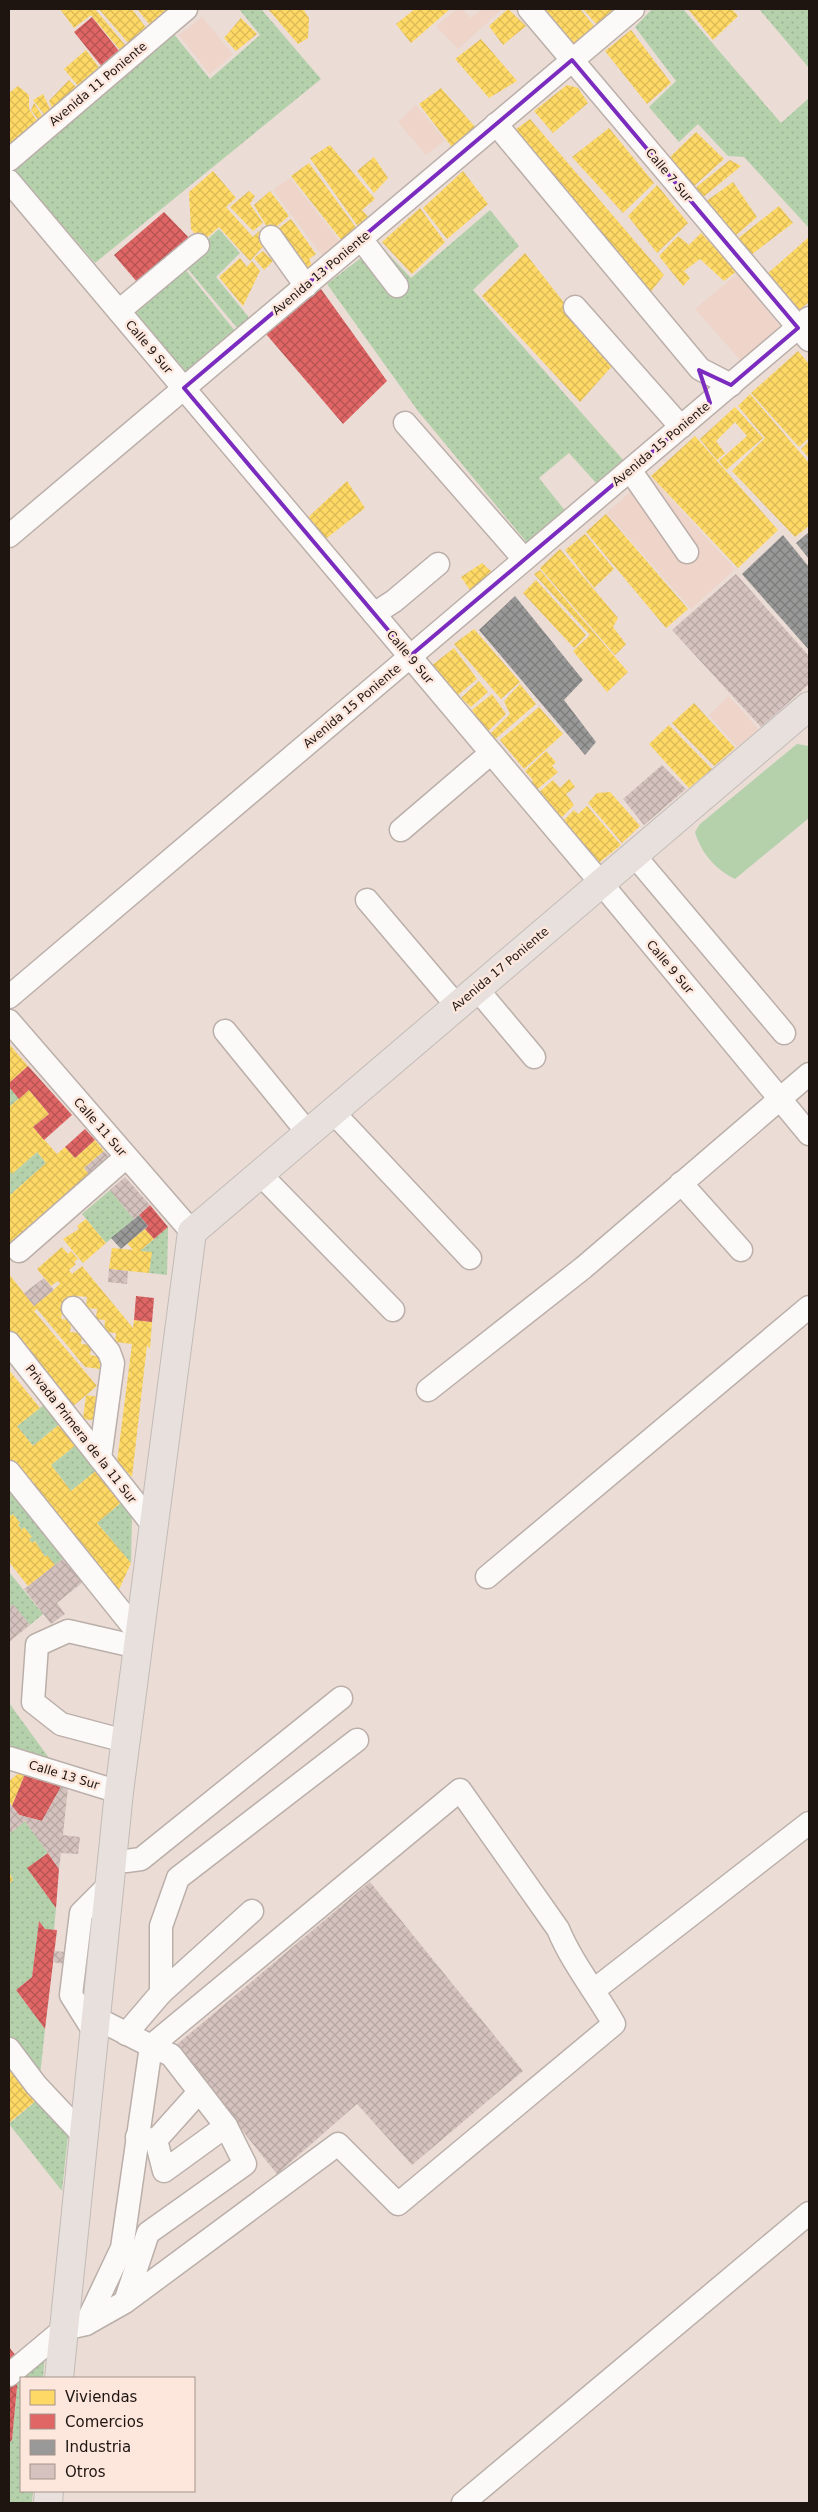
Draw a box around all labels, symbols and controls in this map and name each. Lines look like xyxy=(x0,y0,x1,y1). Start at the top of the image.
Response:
street label: Avenida 11 Poniente xyxy=(46,39,150,129)
street label: Calle 7 Sur xyxy=(643,146,695,205)
street label: Avenida 13 Poniente xyxy=(269,228,373,318)
street label: Calle 9 Sur xyxy=(123,318,175,377)
street label: Avenida 15 Poniente xyxy=(609,399,713,489)
street label: Calle 9 Sur xyxy=(384,628,436,687)
street label: Avenida 15 Poniente xyxy=(300,661,404,751)
street label: Avenida 17 Poniente xyxy=(448,924,552,1014)
street label: Calle 9 Sur xyxy=(644,938,696,997)
street label: Calle 11 Sur xyxy=(71,1095,129,1159)
street label: Privada Primera de la 11 Sur xyxy=(23,1362,139,1506)
street label: Calle 13 Sur xyxy=(27,1758,101,1792)
legend xyxy=(20,2377,195,2492)
text: Viviendas xyxy=(65,2388,138,2406)
text: Comercios xyxy=(65,2413,144,2431)
text: Industria xyxy=(65,2438,131,2456)
text: Otros xyxy=(65,2463,106,2481)

